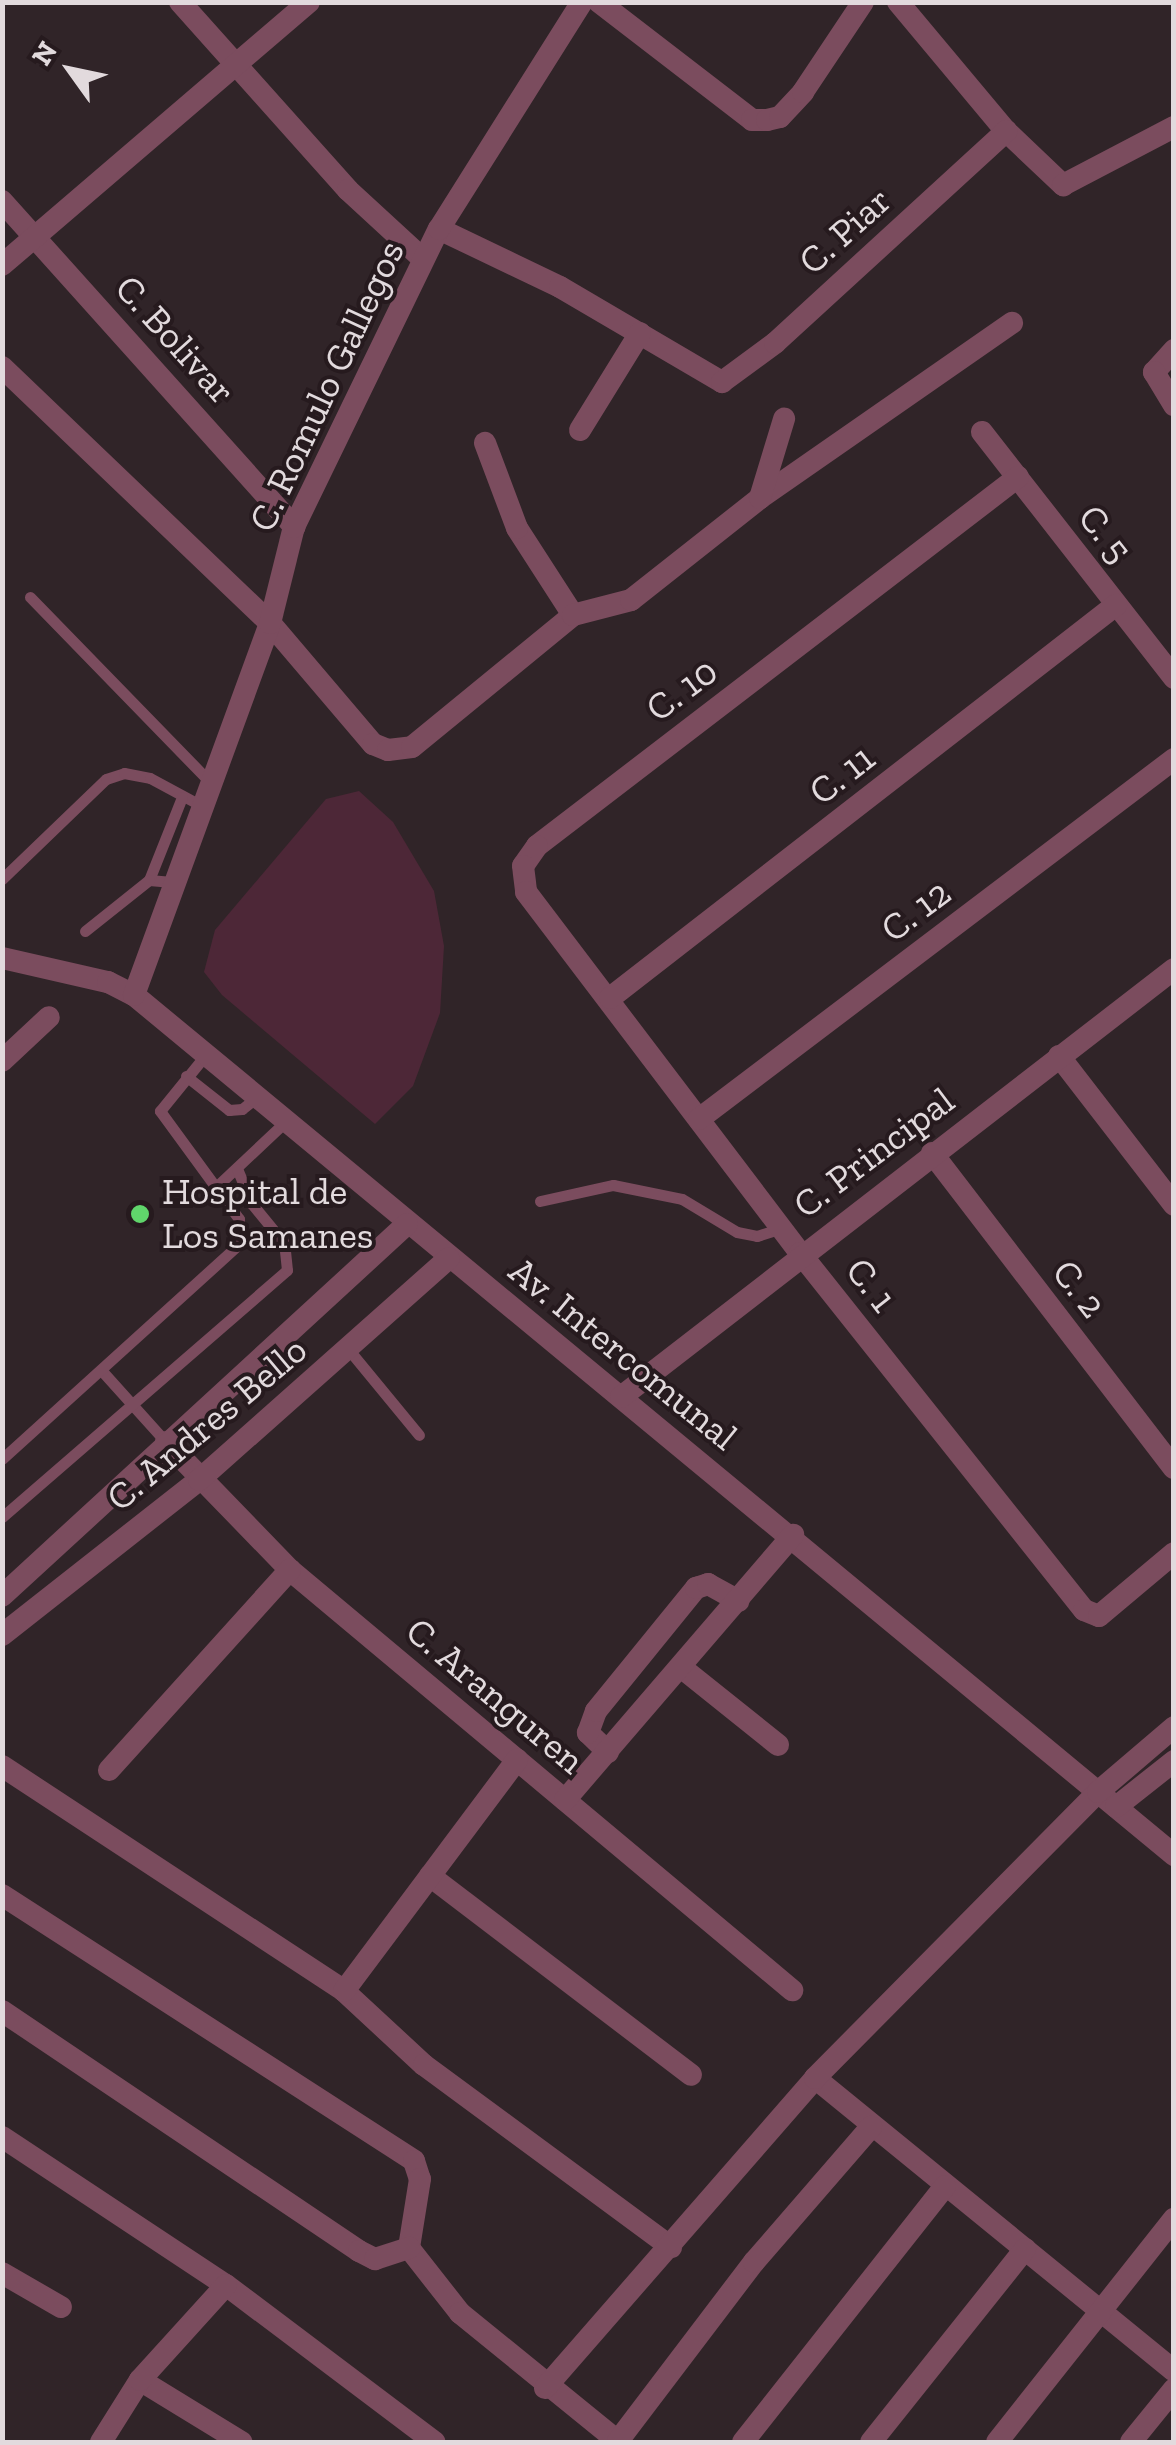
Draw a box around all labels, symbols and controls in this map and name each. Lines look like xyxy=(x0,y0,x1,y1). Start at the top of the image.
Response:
north arrow xyxy=(20,20,120,120)
text: N xyxy=(25,35,64,71)
street label: C. Piar xyxy=(790,178,900,284)
street label: C. Romulo Gallegos xyxy=(240,233,414,539)
street label: C. Bolivar xyxy=(105,266,245,414)
street label: C. 5 xyxy=(1068,496,1142,572)
street label: C. 10 xyxy=(637,648,727,732)
street label: C. 11 xyxy=(800,735,884,815)
street label: C. 12 xyxy=(872,870,960,952)
street label: C. Principal xyxy=(785,1078,963,1228)
place label: Hospital de Los Samanes xyxy=(162,1169,374,1258)
marker: Hospital de Los Samanes xyxy=(127,1201,153,1227)
street label: Av. Intercomunal xyxy=(500,1248,746,1460)
street label: C. 1 xyxy=(836,1249,906,1321)
street label: C. 2 xyxy=(1042,1251,1116,1327)
street label: C. Andres Bello xyxy=(97,1327,317,1521)
street label: C. Aranguren xyxy=(396,1608,594,1784)

